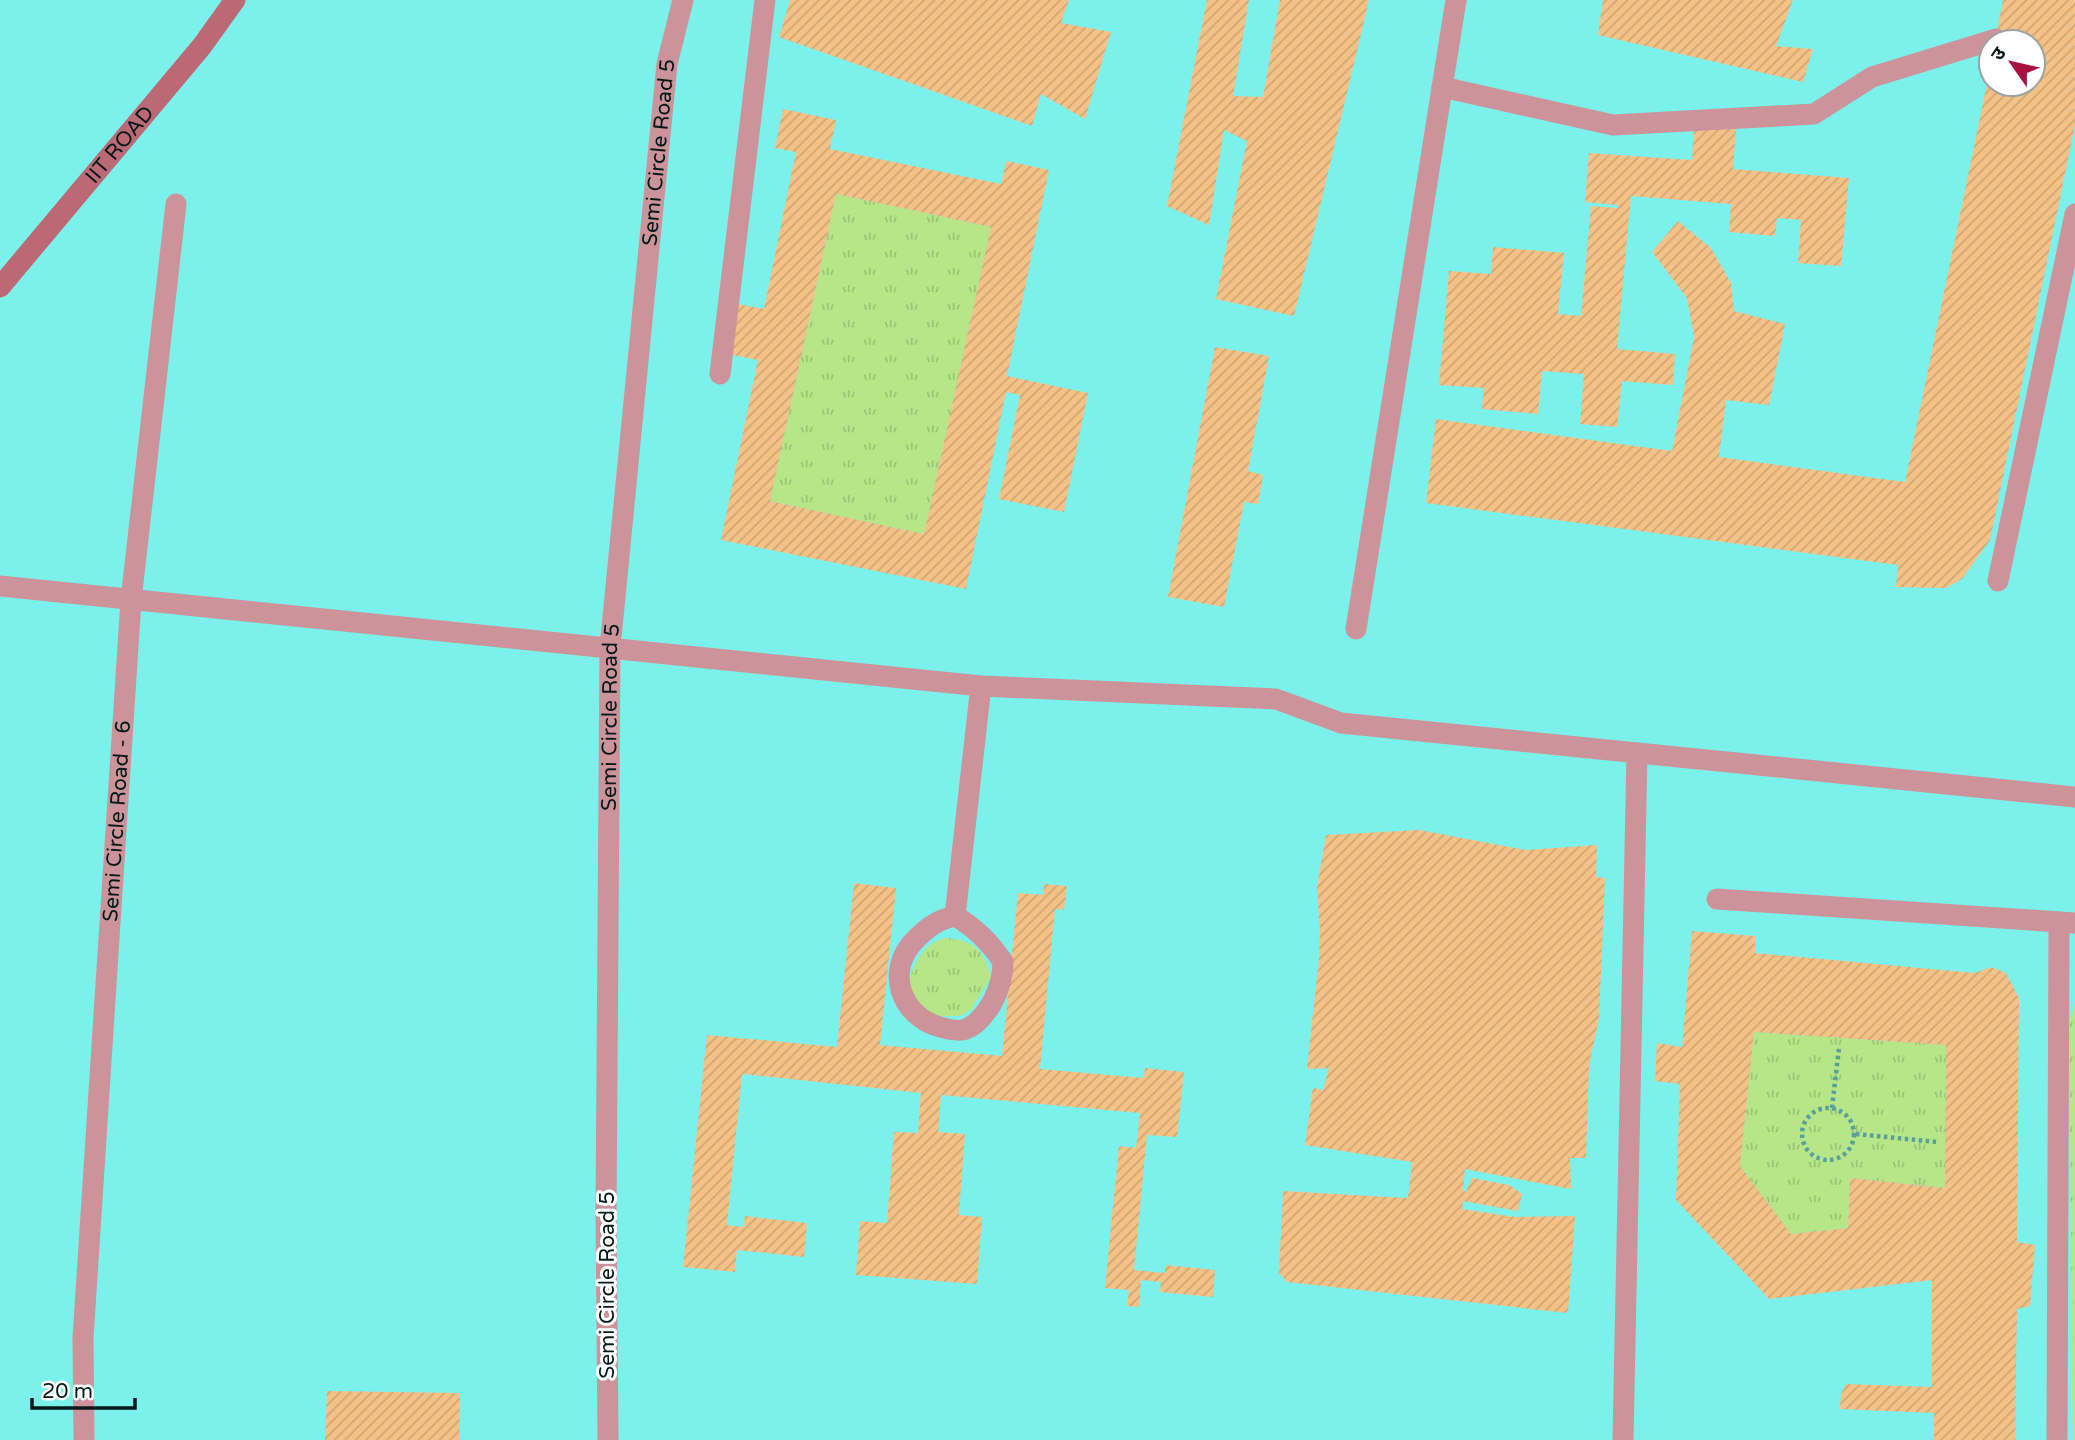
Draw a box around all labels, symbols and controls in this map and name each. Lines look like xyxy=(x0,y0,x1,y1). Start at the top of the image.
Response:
north arrow xyxy=(1977,28,2047,98)
text: उ xyxy=(1987,43,2011,65)
street label: Semi Circle Road 5 xyxy=(637,58,680,247)
street label: IIT ROAD xyxy=(80,101,159,188)
street label: Semi Circle Road 5 xyxy=(596,622,625,811)
street label: Semi Circle Road - 6 xyxy=(98,720,136,923)
street label: Semi Circle Road 5 xyxy=(595,1191,620,1379)
scale bar xyxy=(32,1366,135,1410)
text: 20 m xyxy=(42,1379,93,1404)

